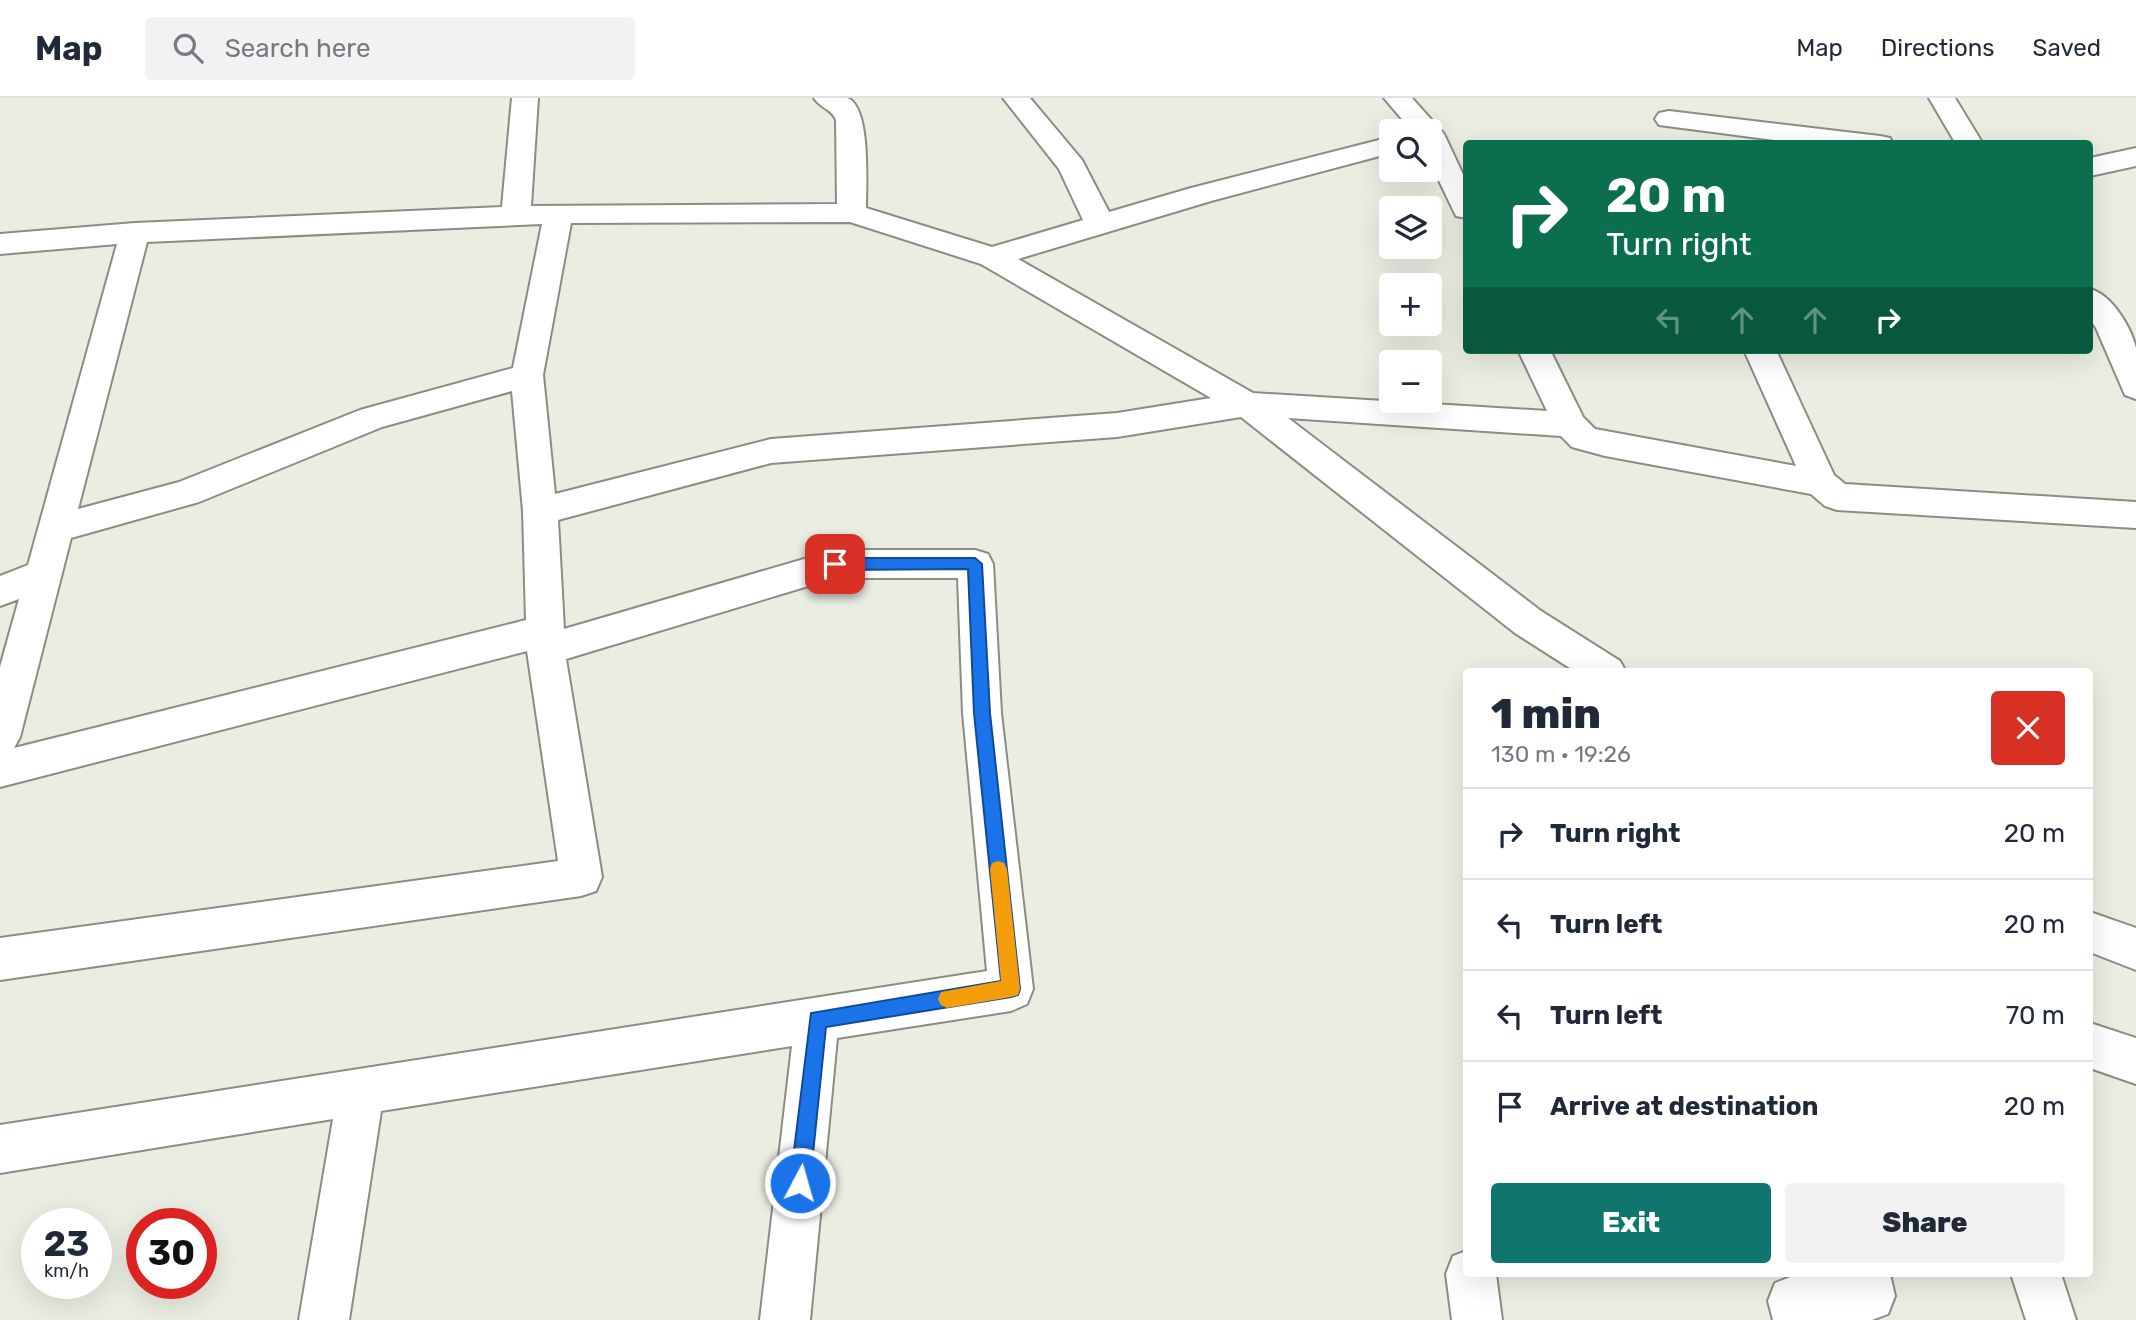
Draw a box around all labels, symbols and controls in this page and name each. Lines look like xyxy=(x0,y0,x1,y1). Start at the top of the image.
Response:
search box xyxy=(145,17,635,80)
text: Map xyxy=(35,29,103,68)
icon: search xyxy=(169,29,207,67)
text: Search here xyxy=(225,33,370,64)
text: Map xyxy=(1796,34,1843,62)
text: Directions xyxy=(1881,34,1994,62)
text: Saved xyxy=(2032,34,2101,62)
map controls xyxy=(1379,119,1442,413)
button: search xyxy=(1379,119,1442,182)
text: 20 m xyxy=(1606,166,1727,224)
icon: right xyxy=(1491,168,1582,259)
button: layers xyxy=(1379,196,1442,259)
text: Turn right xyxy=(1606,225,1751,263)
button: + xyxy=(1379,273,1442,336)
icon: left xyxy=(1650,301,1688,339)
icon: ahead xyxy=(1723,301,1761,339)
icon: ahead xyxy=(1796,301,1834,339)
icon: right xyxy=(1869,301,1907,339)
button: − xyxy=(1379,350,1442,413)
pin xyxy=(805,534,865,594)
icon: arrive xyxy=(816,545,854,583)
text: 1 min xyxy=(1491,689,1601,739)
button: close xyxy=(1991,691,2065,765)
text: 130 m · 19:26 xyxy=(1491,740,1631,768)
icon: right xyxy=(1491,815,1529,853)
text: Turn right xyxy=(1550,818,1680,849)
text: 20 m xyxy=(2004,818,2065,849)
icon: left xyxy=(1491,906,1529,944)
text: Turn left xyxy=(1550,909,1662,940)
text: 20 m xyxy=(2004,909,2065,940)
icon: left xyxy=(1491,997,1529,1035)
text: Turn left xyxy=(1550,1000,1662,1031)
text: 70 m xyxy=(2006,1000,2065,1031)
icon: arrive xyxy=(1491,1088,1529,1126)
text: Arrive at destination xyxy=(1550,1091,1818,1122)
text: 20 m xyxy=(2004,1091,2065,1122)
position arrow xyxy=(763,1146,837,1220)
button: Exit xyxy=(1491,1183,1771,1263)
button: Share xyxy=(1785,1183,2065,1263)
speed limit sign: 30 xyxy=(126,1208,217,1299)
text: 23 xyxy=(44,1223,89,1265)
text: km/h xyxy=(44,1260,89,1282)

